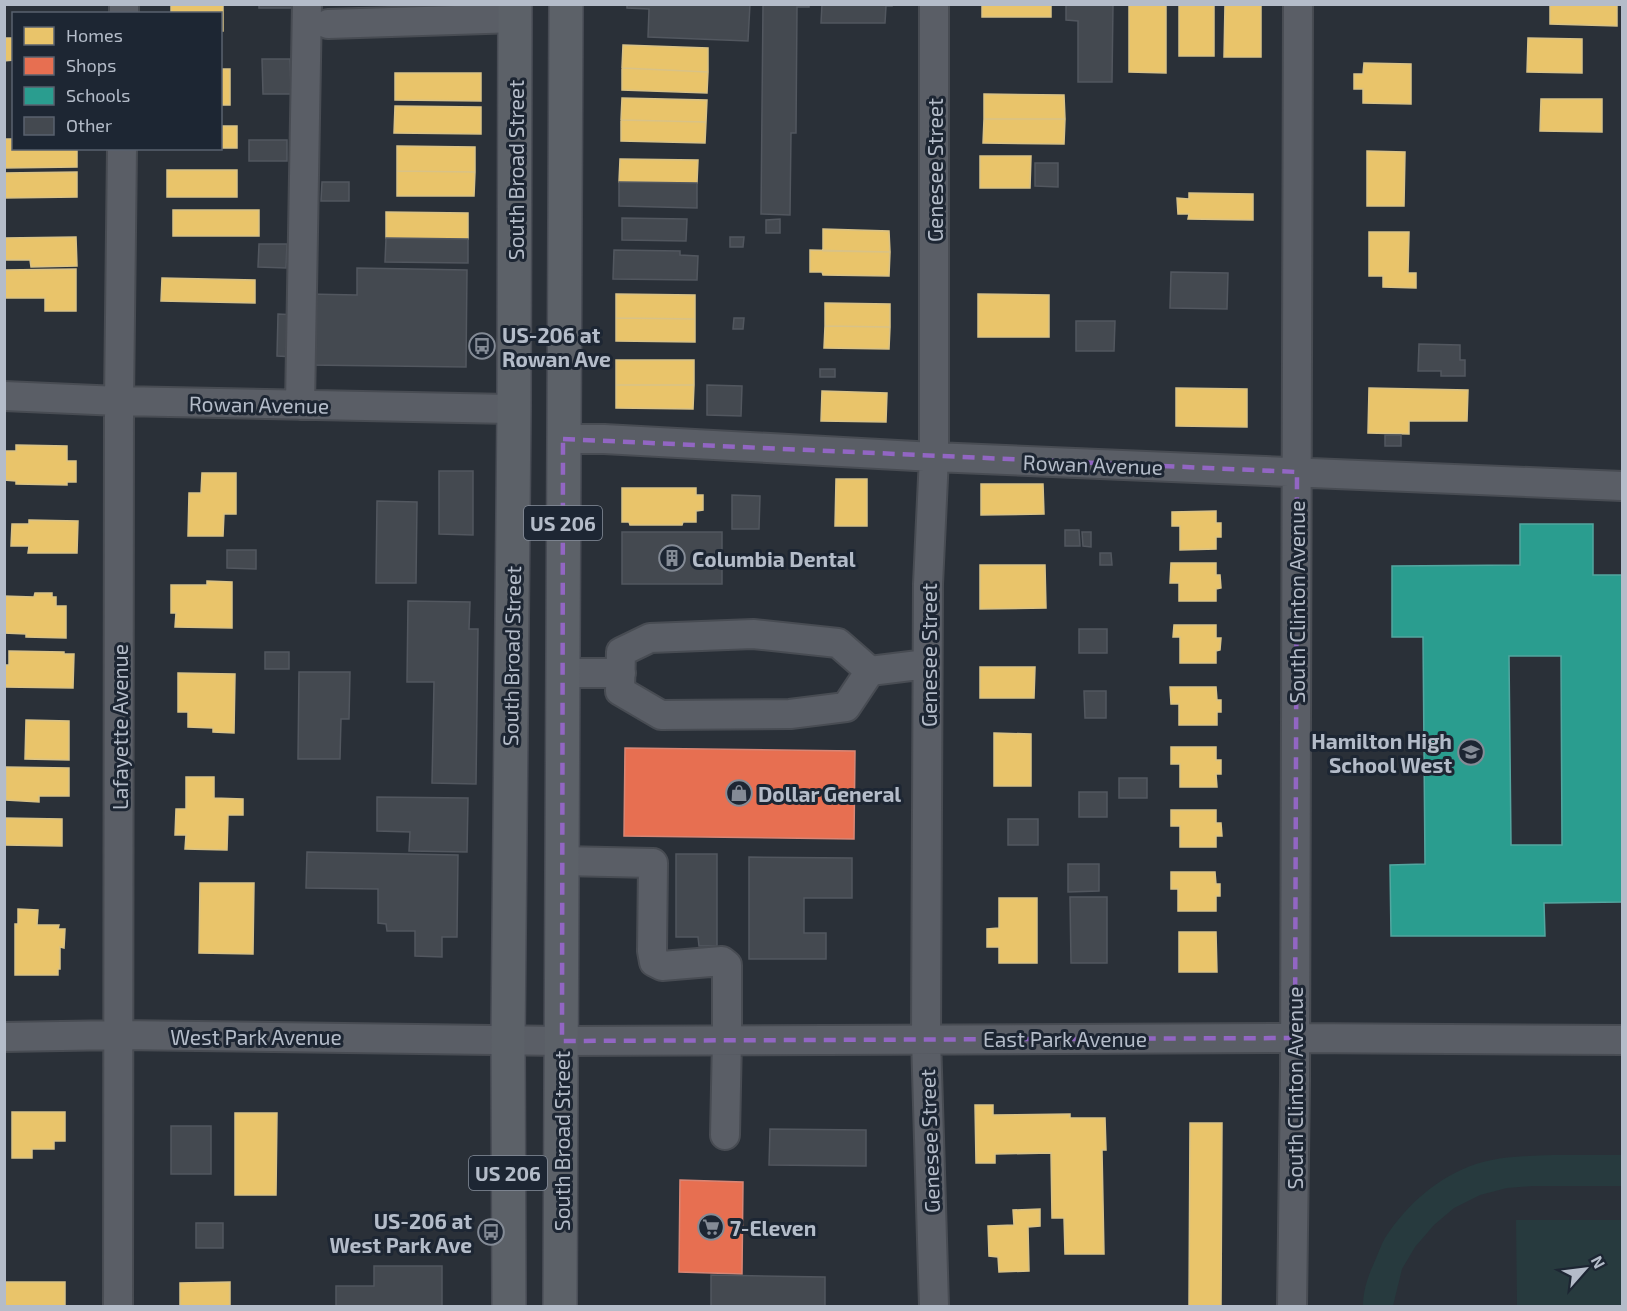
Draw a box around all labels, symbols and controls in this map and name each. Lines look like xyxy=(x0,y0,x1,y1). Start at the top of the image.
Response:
legend xyxy=(12,12,222,150)
text: Homes xyxy=(66,24,123,46)
text: Shops xyxy=(66,54,116,76)
street label: South Broad Street xyxy=(503,80,528,260)
text: Schools xyxy=(66,84,130,106)
street label: Genesee Street xyxy=(922,98,947,242)
text: Other xyxy=(66,114,112,136)
place label: US-206 at Rowan Ave xyxy=(502,322,611,371)
bus stop icon: US-206 at Rowan Ave xyxy=(467,331,497,361)
street label: Rowan Avenue xyxy=(189,390,329,418)
street label: Rowan Avenue xyxy=(1022,449,1164,479)
street label: South Clinton Avenue xyxy=(1284,501,1309,703)
road number: US 206 xyxy=(524,506,602,540)
building icon: Columbia Dental xyxy=(657,543,687,573)
place label: Columbia Dental xyxy=(692,546,856,571)
street label: South Broad Street xyxy=(497,566,525,746)
street label: Genesee Street xyxy=(916,583,941,727)
street label: Lafayette Avenue xyxy=(107,644,132,810)
place label: Hamilton High School West xyxy=(1311,728,1452,777)
school or university icon: Hamilton High School West xyxy=(1456,737,1486,767)
shop icon: Dollar General xyxy=(724,778,754,808)
place label: Dollar General xyxy=(758,781,901,806)
street label: South Clinton Avenue xyxy=(1282,987,1307,1189)
street label: West Park Avenue xyxy=(170,1024,342,1049)
street label: East Park Avenue xyxy=(983,1026,1147,1051)
street label: South Broad Street xyxy=(549,1051,574,1231)
street label: Genesee Street xyxy=(914,1068,944,1214)
road number: US 206 xyxy=(469,1156,547,1190)
place label: US-206 at West Park Ave xyxy=(329,1208,472,1257)
supermarket icon: 7-Eleven xyxy=(696,1212,726,1242)
place label: 7-Eleven xyxy=(730,1215,816,1240)
bus stop icon: US-206 at West Park Ave xyxy=(476,1217,506,1247)
north arrow xyxy=(1555,1239,1615,1299)
text: N xyxy=(1588,1252,1610,1271)

